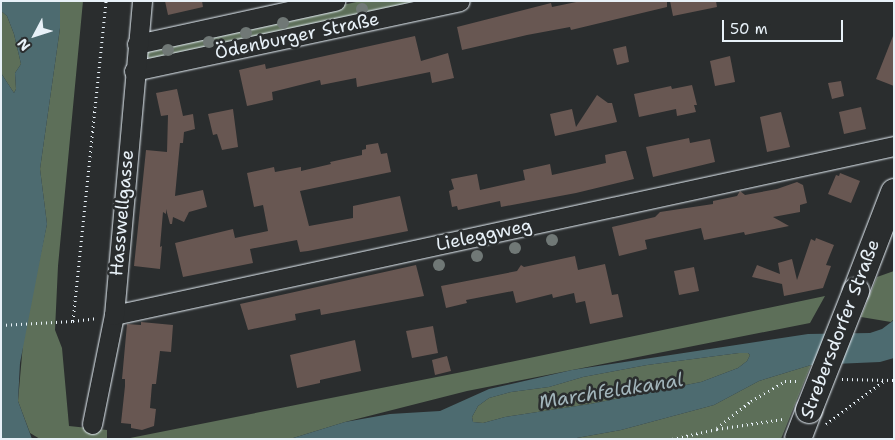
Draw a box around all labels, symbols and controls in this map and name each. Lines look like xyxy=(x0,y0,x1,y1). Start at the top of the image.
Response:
street label: Ödenburger Straße xyxy=(213,8,381,64)
north arrow xyxy=(10,10,60,60)
scale bar xyxy=(725,10,846,42)
text: 50 m xyxy=(730,19,768,39)
text: N xyxy=(13,35,34,55)
street label: Hasswellgasse xyxy=(106,149,138,277)
street label: Lieleggweg xyxy=(434,214,534,256)
street label: Strebersdorfer Straße xyxy=(796,236,884,422)
water label: Marchfeldkanal xyxy=(537,368,685,414)

